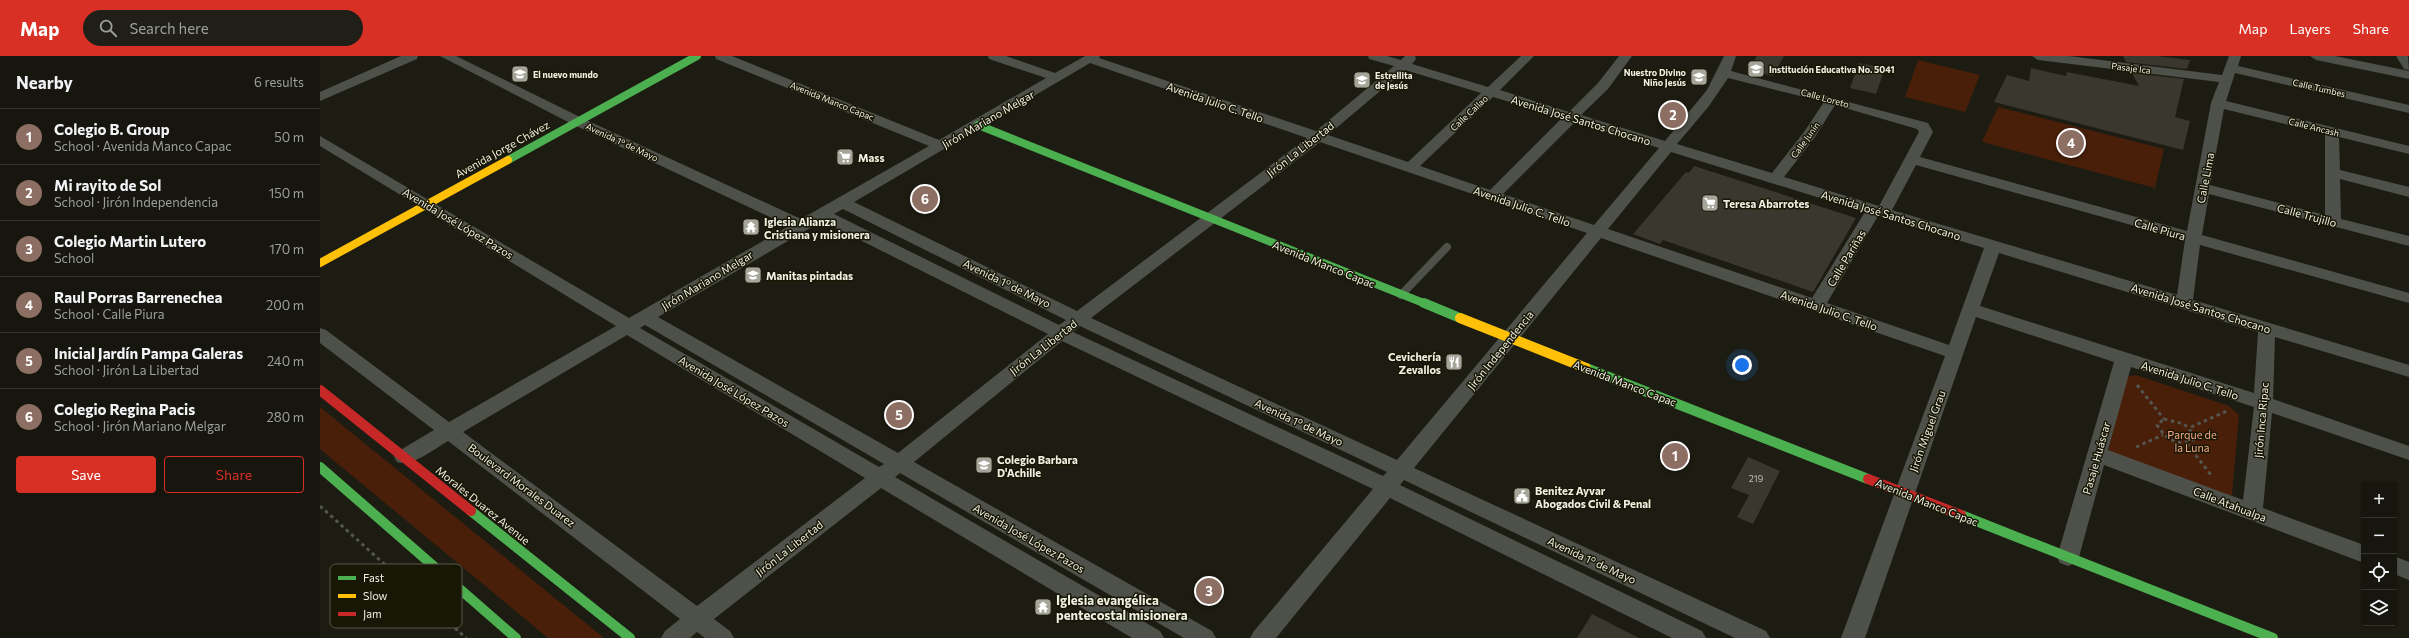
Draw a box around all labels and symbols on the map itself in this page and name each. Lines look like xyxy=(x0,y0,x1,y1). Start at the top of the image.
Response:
school or university icon: Institución Educativa No. 5041 xyxy=(1746,59,1766,79)
street label: Pasaje Ica xyxy=(2111,60,2152,76)
school or university icon: El nuevo mundo xyxy=(510,64,530,84)
place label: Institución Educativa No. 5041 xyxy=(1769,64,1895,75)
place label: Nuestro Divino Niño Jesús xyxy=(1624,67,1687,88)
school or university icon: Nuestro Divino Niño Jesús xyxy=(1689,67,1709,87)
place label: El nuevo mundo xyxy=(533,69,599,80)
school or university icon: Estrellita de Jesús xyxy=(1352,70,1372,90)
place label: Estrellita de Jesús xyxy=(1375,70,1413,91)
street label: Calle Tumbes xyxy=(2291,77,2347,99)
street label: Avenida Manco Capac xyxy=(788,79,876,123)
street label: Avenida Julio C. Tello xyxy=(1164,79,1266,126)
street label: Calle Loreto xyxy=(1800,86,1850,110)
street label: Jirón Mariano Melgar xyxy=(940,87,1038,152)
street label: Calle Callao xyxy=(1448,93,1490,133)
street label: Avenida José Santos Chocano xyxy=(1509,93,1653,149)
pin: 2 xyxy=(1660,100,1686,130)
street label: Calle Ancash xyxy=(2288,115,2340,139)
street label: Avenida Jorge Chávez xyxy=(453,117,552,181)
street label: Jirón La Libertad xyxy=(1264,119,1337,180)
street label: Avenida 1º de Mayo xyxy=(584,120,660,164)
street label: Calle Junín xyxy=(1788,120,1822,160)
pin: 4 xyxy=(2058,128,2084,158)
supermarket icon: Mass xyxy=(835,147,855,167)
place label: Mass xyxy=(858,151,885,164)
street label: Calle Lima xyxy=(2194,152,2216,204)
street label: Avenida Julio C. Tello xyxy=(1471,183,1573,230)
pin: 6 xyxy=(912,184,938,214)
street label: Avenida José López Pazos xyxy=(400,185,516,262)
street label: Avenida José Santos Chocano xyxy=(1819,188,1963,244)
supermarket icon: Teresa Abarrotes xyxy=(1700,193,1720,213)
place label: Teresa Abarrotes xyxy=(1723,197,1809,210)
street label: Calle Trujillo xyxy=(2276,201,2339,229)
place label: Iglesia Alianza Cristiana y misionera xyxy=(764,215,870,241)
street label: Calle Piura xyxy=(2133,215,2187,243)
temple icon: Iglesia Alianza Cristiana y misionera xyxy=(741,217,761,237)
street label: Calle Pariñas xyxy=(1824,227,1868,289)
street label: Avenida Manco Capac xyxy=(1271,237,1377,291)
street label: Jirón Mariano Melgar xyxy=(659,247,756,313)
street label: Avenida 1º de Mayo xyxy=(961,256,1053,310)
school or university icon: Manitas pintadas xyxy=(743,265,763,285)
place label: Manitas pintadas xyxy=(766,269,853,282)
street label: Avenida José Santos Chocano xyxy=(2129,281,2273,337)
street label: Avenida Julio C. Tello xyxy=(1778,287,1880,334)
street label: Jirón Independencia xyxy=(1464,308,1537,393)
street label: Jirón La Libertad xyxy=(1007,317,1080,378)
place label: Cevichería Zevallos xyxy=(1388,350,1441,376)
restaurant icon: Cevichería Zevallos xyxy=(1444,352,1464,372)
street label: Avenida José López Pazos xyxy=(676,353,792,430)
your location xyxy=(1732,355,1752,375)
street label: Avenida Manco Capac xyxy=(1572,357,1678,409)
street label: Avenida Julio C. Tello xyxy=(2139,358,2241,403)
street label: Jirón Inca Ripac xyxy=(2251,382,2272,458)
street label: Jirón Miguel Grau xyxy=(1906,389,1949,474)
street label: Avenida 1º de Mayo xyxy=(1253,396,1346,448)
pin: 5 xyxy=(886,400,912,430)
street label: Pasaje Huáscar xyxy=(2079,420,2113,496)
park label: Parque de la Luna xyxy=(2167,428,2217,454)
street label: Boulevard Morales Duarez xyxy=(466,441,578,530)
pin: 1 xyxy=(1662,441,1688,471)
place label: Colegio Barbara D'Achille xyxy=(997,453,1078,479)
school or university icon: Colegio Barbara D'Achille xyxy=(974,455,994,475)
street label: Morales Duarez Avenue xyxy=(433,463,533,547)
house number: 219 xyxy=(1749,473,1763,484)
street label: Avenida Manco Capac xyxy=(1874,475,1980,529)
place label: Benitez Ayvar Abogados Civil & Penal xyxy=(1535,484,1651,510)
street label: Calle Atahualpa xyxy=(2192,484,2268,524)
public building icon: Benitez Ayvar Abogados Civil & Penal xyxy=(1512,486,1532,506)
street label: Avenida José López Pazos xyxy=(970,501,1087,576)
street label: Jirón La Libertad xyxy=(753,518,826,579)
street label: Avenida 1º de Mayo xyxy=(1546,534,1639,586)
legend xyxy=(330,564,462,628)
text: Fast xyxy=(363,571,385,584)
pin: 3 xyxy=(1196,576,1222,606)
text: Slow xyxy=(363,589,388,602)
place label: Iglesia evangélica pentecostal misionera xyxy=(1056,592,1188,623)
temple icon: Iglesia evangélica pentecostal misionera xyxy=(1033,597,1053,617)
text: Jam xyxy=(363,607,382,621)

